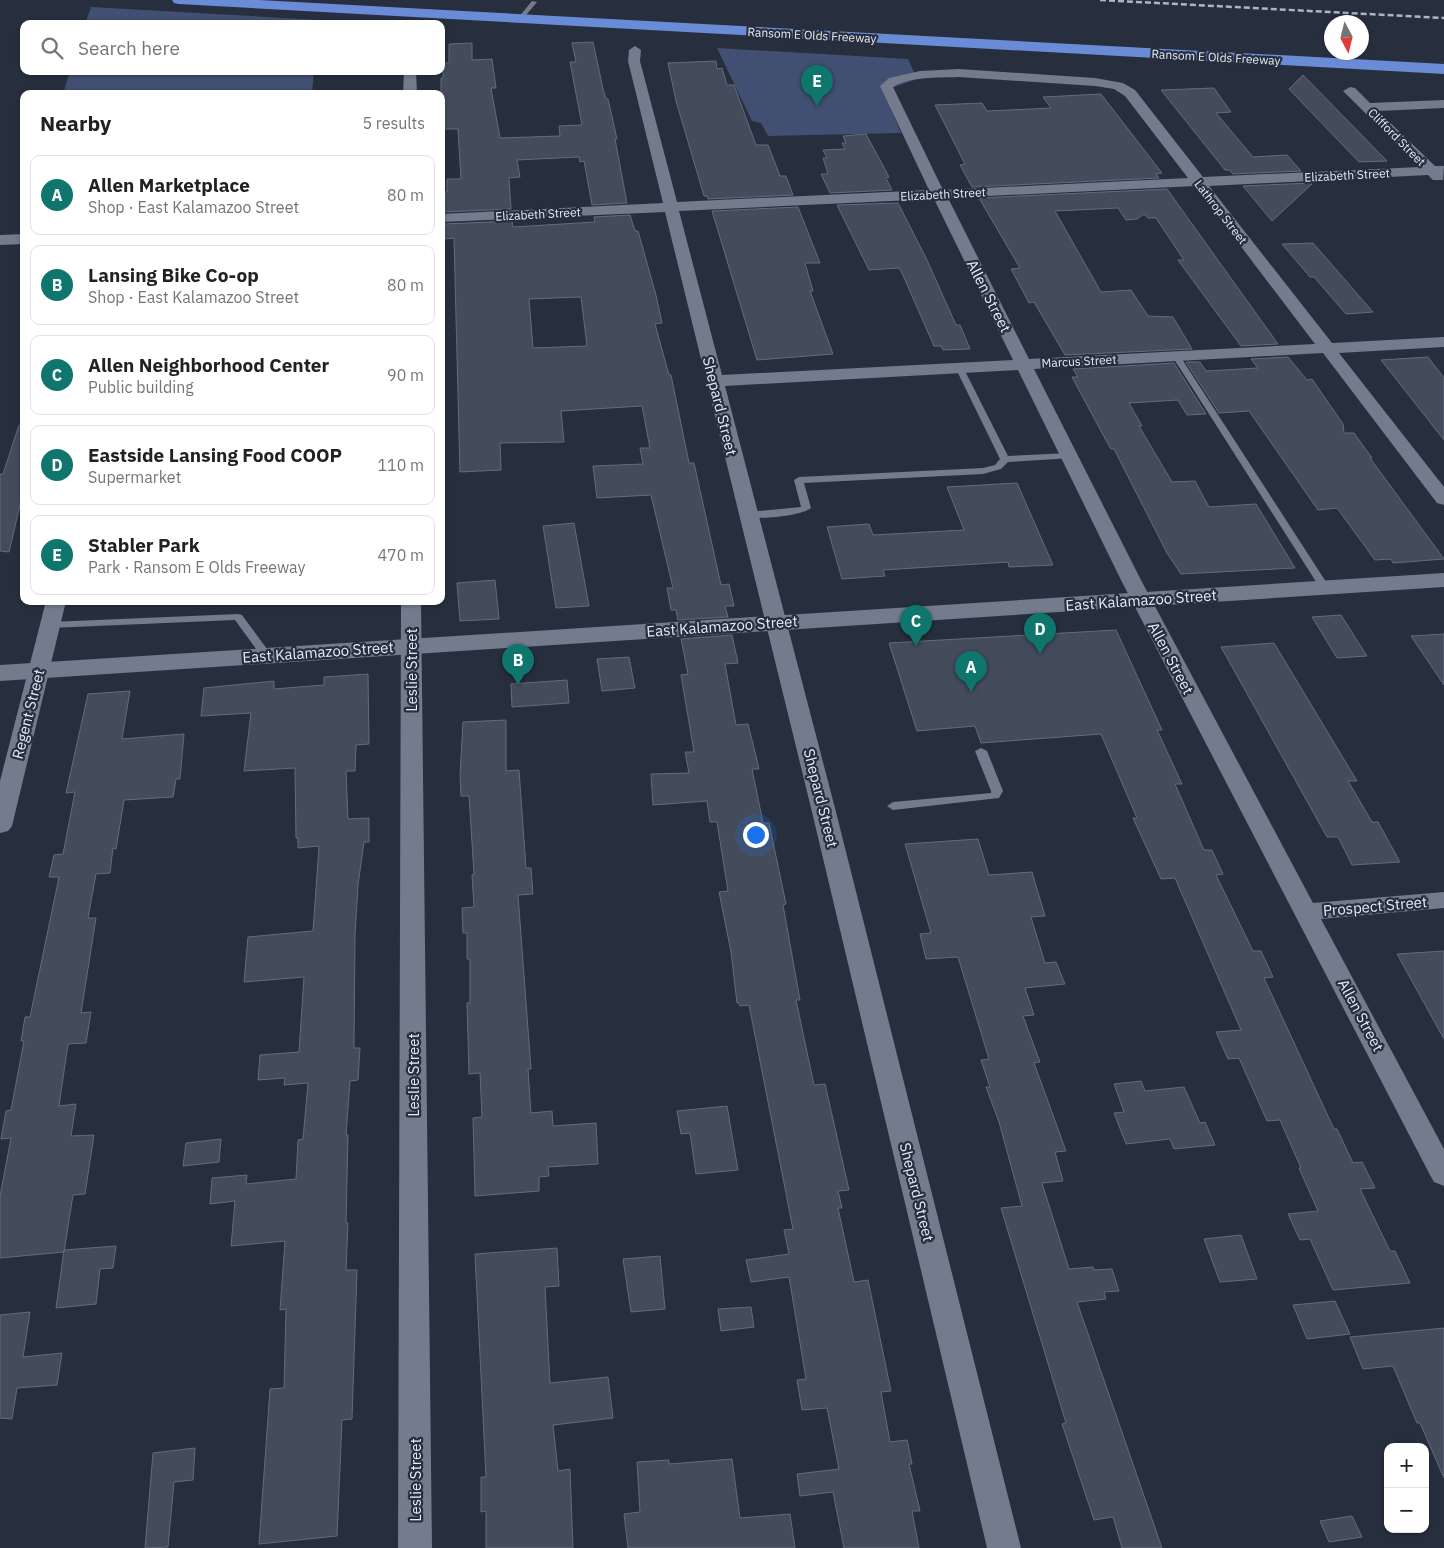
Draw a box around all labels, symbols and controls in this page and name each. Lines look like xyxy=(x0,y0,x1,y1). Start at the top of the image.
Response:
north arrow xyxy=(1324,15,1369,60)
search box xyxy=(20,20,445,75)
street label: Ransom E Olds Freeway xyxy=(747,24,877,46)
icon: search xyxy=(38,34,66,62)
text: Search here xyxy=(78,36,180,60)
street label: Ransom E Olds Freeway xyxy=(1151,46,1281,68)
pin: E xyxy=(801,65,833,106)
street label: Clifford Street xyxy=(1365,105,1429,169)
text: Nearby xyxy=(40,109,111,137)
text: 5 results xyxy=(362,113,425,133)
street label: Elizabeth Street xyxy=(1304,165,1390,185)
text: Allen Marketplace xyxy=(88,173,250,197)
street label: Lathrop Street xyxy=(1191,177,1251,247)
street label: Elizabeth Street xyxy=(900,184,986,204)
text: A xyxy=(52,185,62,205)
text: 80 m xyxy=(387,185,424,205)
text: Shop · East Kalamazoo Street xyxy=(88,197,299,217)
street label: Elizabeth Street xyxy=(495,204,581,224)
street label: Allen Street xyxy=(963,256,1015,336)
text: Lansing Bike Co-op xyxy=(88,263,259,287)
text: B xyxy=(52,275,62,295)
text: 80 m xyxy=(387,275,424,295)
text: Shop · East Kalamazoo Street xyxy=(88,287,299,307)
street label: Marcus Street xyxy=(1041,352,1117,370)
text: Allen Neighborhood Center xyxy=(88,353,329,377)
street label: Shepard Street xyxy=(699,355,741,457)
text: C xyxy=(52,365,62,385)
text: 90 m xyxy=(387,365,424,385)
text: Public building xyxy=(88,377,194,397)
text: Eastside Lansing Food COOP xyxy=(88,443,342,467)
text: D xyxy=(51,455,63,475)
text: 110 m xyxy=(377,455,424,475)
text: Supermarket xyxy=(88,467,181,487)
text: Stabler Park xyxy=(88,533,200,557)
text: E xyxy=(52,545,62,565)
text: 470 m xyxy=(377,545,424,565)
text: Park · Ransom E Olds Freeway xyxy=(88,557,306,577)
street label: East Kalamazoo Street xyxy=(1065,585,1217,615)
pin: C xyxy=(900,605,932,646)
street label: East Kalamazoo Street xyxy=(646,611,798,641)
pin: D xyxy=(1024,613,1056,654)
street label: Allen Street xyxy=(1144,619,1198,697)
street label: Leslie Street xyxy=(402,628,421,712)
street label: East Kalamazoo Street xyxy=(242,637,394,667)
pin: B xyxy=(502,644,534,685)
pin: A xyxy=(955,651,987,692)
street label: Regent Street xyxy=(8,667,48,761)
street label: Shepard Street xyxy=(800,747,842,849)
your location xyxy=(743,822,769,848)
street label: Prospect Street xyxy=(1322,892,1428,920)
street label: Allen Street xyxy=(1334,976,1388,1054)
street label: Leslie Street xyxy=(404,1033,423,1117)
street label: Shepard Street xyxy=(896,1141,938,1243)
street label: Leslie Street xyxy=(406,1438,425,1522)
map controls xyxy=(1384,1443,1429,1533)
button: + xyxy=(1384,1443,1429,1488)
button: − xyxy=(1384,1488,1429,1533)

